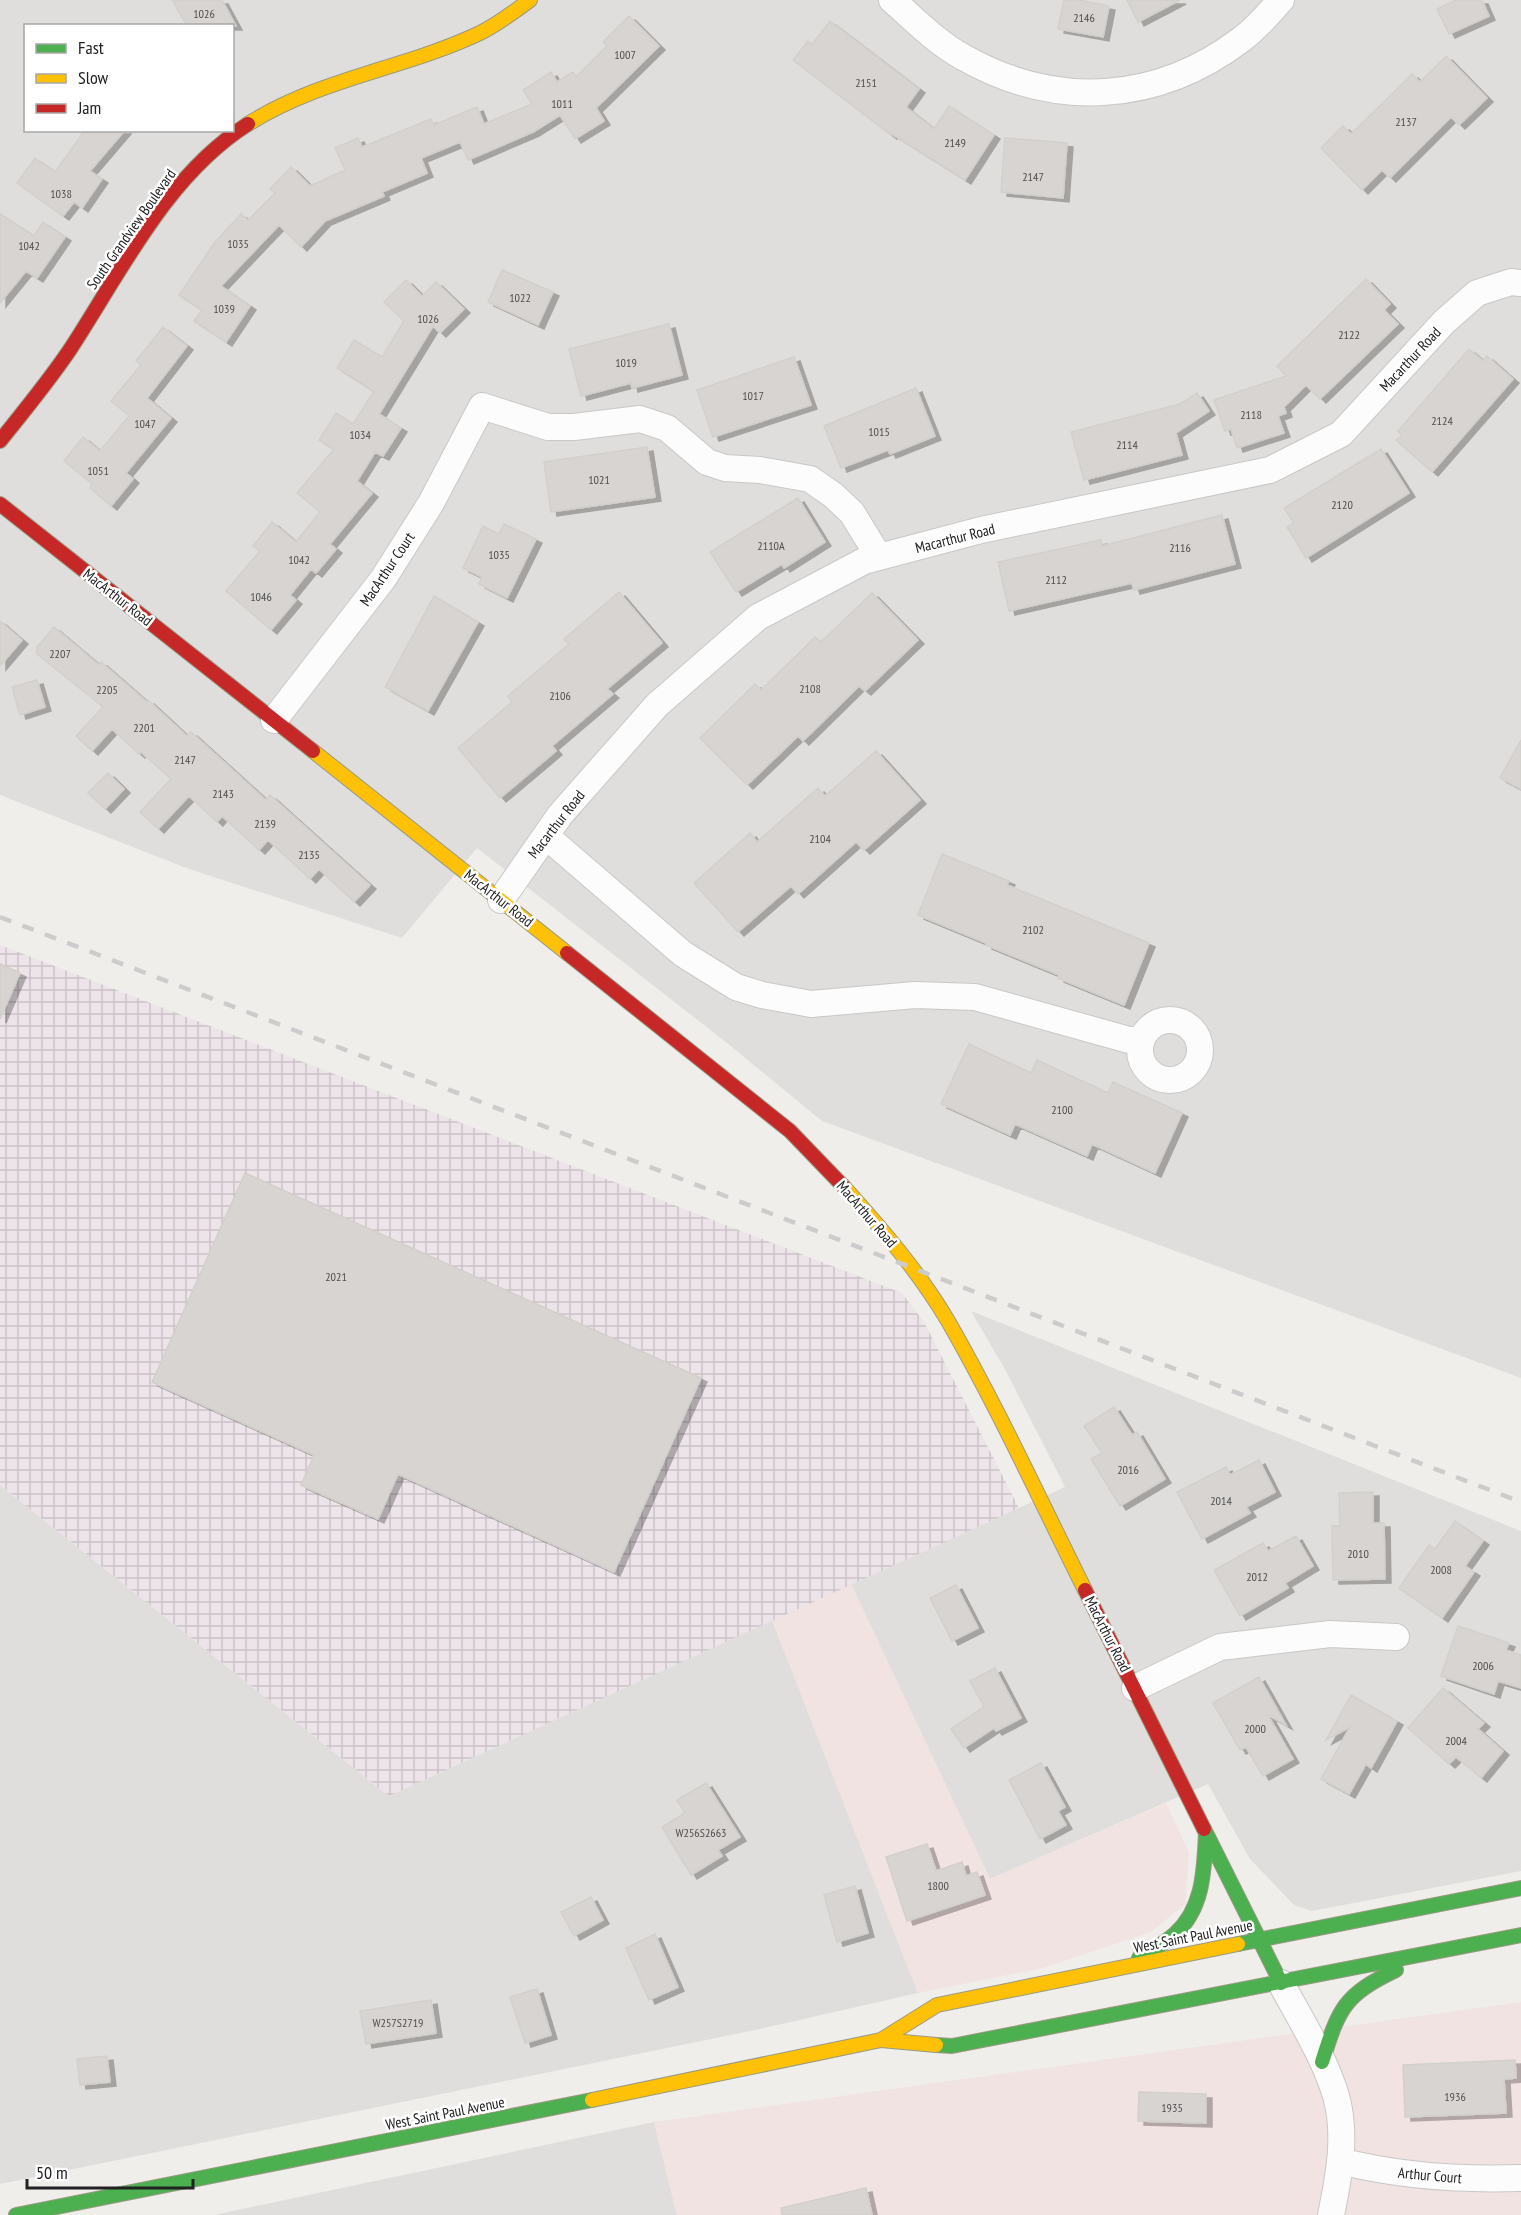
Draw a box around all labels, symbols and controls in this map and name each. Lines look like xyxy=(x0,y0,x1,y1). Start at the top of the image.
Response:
house number: 1026 xyxy=(193,6,215,21)
house number: 2146 xyxy=(1073,10,1095,25)
legend xyxy=(24,24,234,132)
text: Fast xyxy=(78,36,104,59)
house number: 1007 xyxy=(614,47,636,62)
text: Slow xyxy=(78,66,109,89)
house number: 2151 xyxy=(855,75,877,90)
text: Jam xyxy=(77,96,101,119)
house number: 1011 xyxy=(551,96,573,111)
house number: 2137 xyxy=(1395,114,1417,129)
house number: 2149 xyxy=(944,135,966,150)
street label: South Grandview Boulevard xyxy=(82,165,180,293)
house number: 2147 xyxy=(1022,169,1044,184)
house number: 1038 xyxy=(50,186,72,201)
house number: 1035 xyxy=(227,236,249,251)
house number: 1042 xyxy=(18,238,40,253)
house number: 1022 xyxy=(509,290,531,305)
house number: 1039 xyxy=(213,301,235,316)
house number: 1026 xyxy=(417,311,439,326)
street label: Macarthur Road xyxy=(1375,323,1445,395)
house number: 2122 xyxy=(1338,327,1360,342)
house number: 1019 xyxy=(615,355,637,370)
house number: 1017 xyxy=(742,388,764,403)
house number: 2118 xyxy=(1240,407,1262,422)
house number: 2124 xyxy=(1431,413,1453,428)
house number: 1047 xyxy=(134,416,156,431)
house number: 1015 xyxy=(868,424,890,439)
house number: 1034 xyxy=(349,427,371,442)
house number: 2114 xyxy=(1116,437,1138,452)
house number: 1051 xyxy=(87,463,109,478)
house number: 1021 xyxy=(588,472,610,487)
house number: 2120 xyxy=(1331,497,1353,512)
street label: Macarthur Road xyxy=(913,519,997,557)
street label: MacArthur Court xyxy=(355,528,419,610)
house number: 2110A xyxy=(757,538,785,553)
house number: 2116 xyxy=(1169,540,1191,555)
house number: 1035 xyxy=(488,547,510,562)
house number: 1042 xyxy=(288,552,310,567)
street label: MacArthur Road xyxy=(80,564,156,630)
house number: 2112 xyxy=(1045,572,1067,587)
house number: 1046 xyxy=(250,589,272,604)
house number: 2207 xyxy=(49,646,71,661)
house number: 2108 xyxy=(799,681,821,696)
house number: 2205 xyxy=(96,682,118,697)
house number: 2106 xyxy=(549,688,571,703)
house number: 2201 xyxy=(133,720,155,735)
house number: 2147 xyxy=(174,752,196,767)
house number: 2143 xyxy=(212,786,234,801)
street label: Macarthur Road xyxy=(523,786,589,862)
house number: 2139 xyxy=(254,816,276,831)
house number: 2104 xyxy=(809,831,831,846)
house number: 2135 xyxy=(298,847,320,862)
street label: MacArthur Road xyxy=(461,865,537,931)
house number: 2102 xyxy=(1022,922,1044,937)
house number: 2100 xyxy=(1051,1102,1073,1117)
street label: MacArthur Road xyxy=(833,1177,901,1251)
house number: 2021 xyxy=(325,1269,347,1284)
house number: 2016 xyxy=(1117,1462,1139,1477)
house number: 2014 xyxy=(1210,1493,1232,1508)
house number: 2010 xyxy=(1347,1546,1369,1561)
house number: 2008 xyxy=(1430,1562,1452,1577)
house number: 2012 xyxy=(1246,1569,1268,1584)
street label: MacArthur Road xyxy=(1081,1593,1135,1675)
house number: 2006 xyxy=(1472,1658,1494,1673)
house number: 2000 xyxy=(1244,1721,1266,1736)
house number: 2004 xyxy=(1445,1733,1467,1748)
house number: W256S2663 xyxy=(675,1825,727,1840)
house number: 1800 xyxy=(927,1878,949,1893)
street label: West Saint Paul Avenue xyxy=(1132,1915,1254,1957)
house number: W257S2719 xyxy=(372,2015,424,2030)
house number: 1936 xyxy=(1444,2089,1466,2104)
street label: West Saint Paul Avenue xyxy=(384,2092,506,2134)
house number: 1935 xyxy=(1161,2100,1183,2115)
scale bar xyxy=(27,2152,194,2190)
text: 50 m xyxy=(36,2161,68,2184)
street label: Arthur Court xyxy=(1397,2163,1463,2187)

